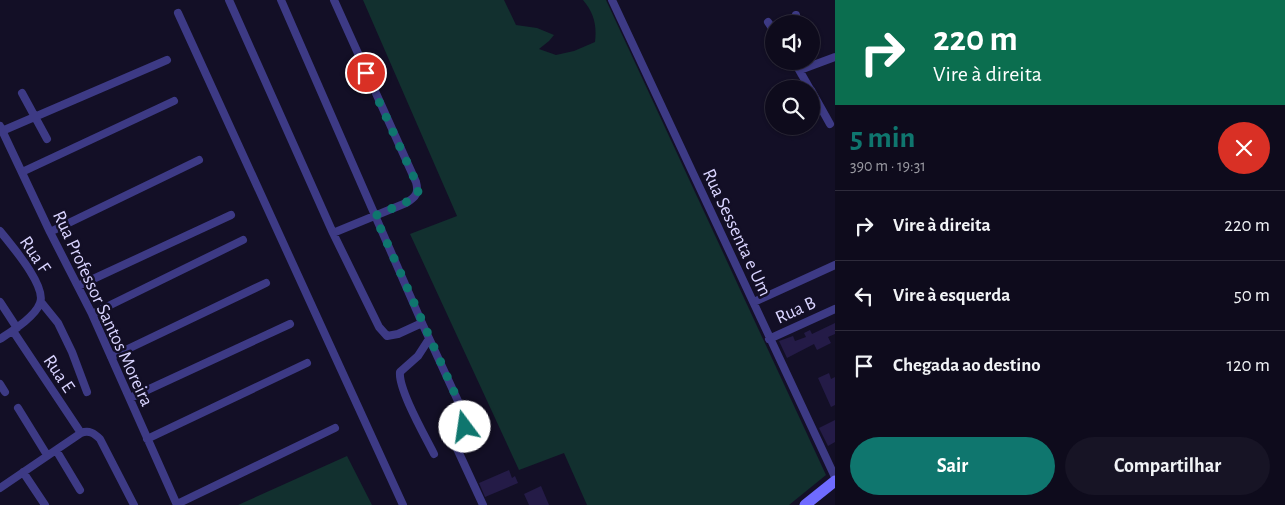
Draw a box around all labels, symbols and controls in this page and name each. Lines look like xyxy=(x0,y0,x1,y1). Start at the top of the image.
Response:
map controls xyxy=(765,15,820,135)
button: sound xyxy=(765,15,820,70)
icon: right xyxy=(850,20,915,85)
text: 220 m xyxy=(933,22,1018,57)
pin xyxy=(345,52,387,94)
icon: arrive xyxy=(352,59,380,87)
text: Vire à direita xyxy=(933,63,1042,85)
button: search xyxy=(765,80,820,135)
button: close xyxy=(1218,122,1270,174)
text: 5 min xyxy=(850,123,915,153)
text: 390 m · 19:31 xyxy=(850,158,926,174)
street label: Rua Sessenta e Um xyxy=(699,166,774,299)
street label: Rua Professor Santos Moreira xyxy=(49,208,156,410)
icon: right xyxy=(850,212,878,240)
text: Vire à direita xyxy=(893,216,991,235)
text: 220 m xyxy=(1224,216,1270,235)
street label: Rua F xyxy=(16,233,54,277)
icon: left xyxy=(850,282,878,310)
text: Vire à esquerda xyxy=(893,286,1010,305)
text: 50 m xyxy=(1234,286,1270,305)
street label: Rua B xyxy=(773,293,819,328)
street label: Rua E xyxy=(39,352,78,396)
icon: arrive xyxy=(850,352,878,380)
text: Chegada ao destino xyxy=(893,356,1041,375)
text: 120 m xyxy=(1226,356,1270,375)
position arrow xyxy=(438,400,490,452)
button: Sair xyxy=(850,437,1055,495)
button: Compartilhar xyxy=(1065,437,1270,495)

